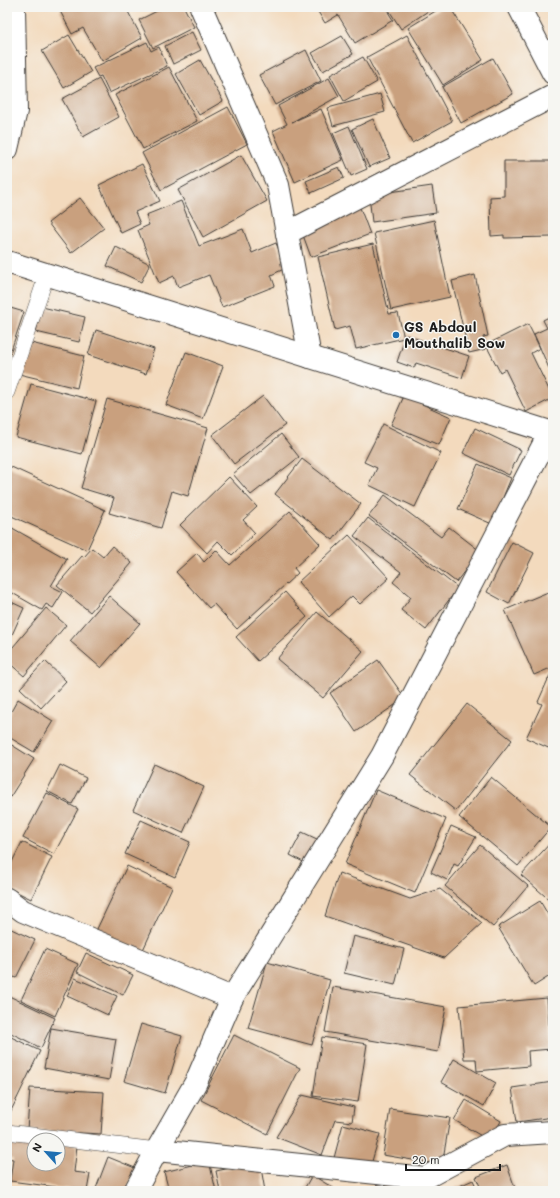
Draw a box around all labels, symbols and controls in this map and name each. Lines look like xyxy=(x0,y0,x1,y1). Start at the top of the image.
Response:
place label: GS Abdoul Mouthalib Sow xyxy=(404,317,505,352)
marker: GS Abdoul Mouthalib Sow xyxy=(391,330,401,340)
north arrow xyxy=(26,1132,66,1172)
text: N xyxy=(28,1140,45,1154)
scale bar xyxy=(406,1146,500,1172)
text: 20 m xyxy=(412,1151,440,1167)

